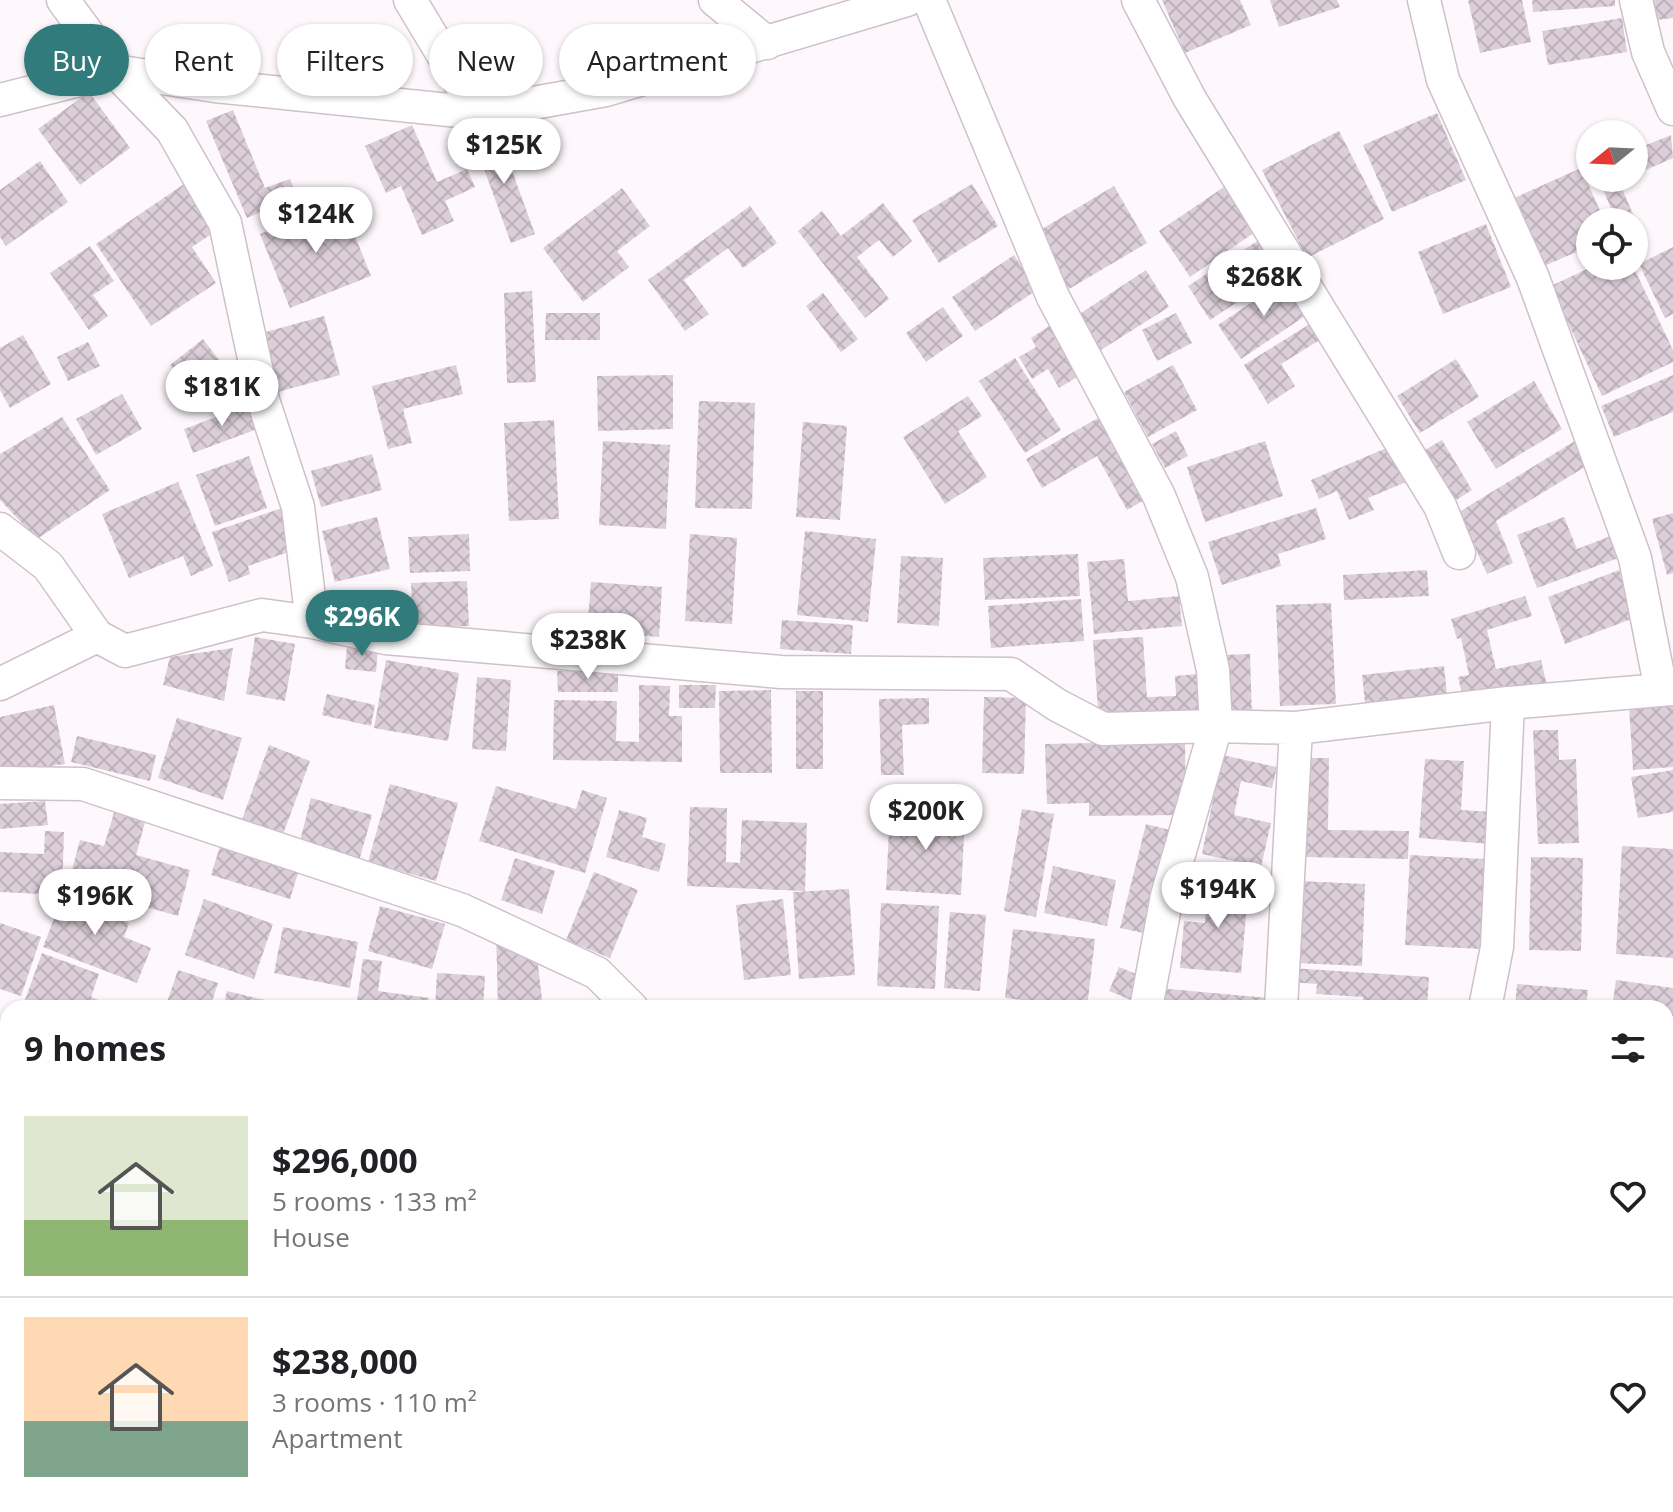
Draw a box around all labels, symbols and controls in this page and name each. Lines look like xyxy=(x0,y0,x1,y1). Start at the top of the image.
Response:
chip: Buy xyxy=(24,24,129,96)
chip: Rent xyxy=(145,24,261,96)
chip: Filters xyxy=(277,24,413,96)
chip: New xyxy=(429,24,543,96)
chip: Apartment xyxy=(559,24,756,96)
pin: $125K xyxy=(448,118,560,186)
north arrow xyxy=(1576,120,1648,192)
map controls xyxy=(1576,120,1648,280)
text: $125K xyxy=(466,126,542,162)
pin: $124K xyxy=(260,187,372,255)
text: $124K xyxy=(278,195,354,231)
button: locate xyxy=(1576,208,1648,280)
pin: $268K xyxy=(1208,250,1320,318)
text: $268K xyxy=(1226,258,1302,294)
pin: $181K xyxy=(166,360,278,428)
text: $181K xyxy=(184,368,260,404)
pin: $296K xyxy=(306,590,418,658)
text: $296K xyxy=(324,598,400,634)
pin: $238K xyxy=(532,613,644,681)
text: $238K xyxy=(550,621,626,657)
pin: $200K xyxy=(870,784,982,852)
text: $200K xyxy=(888,792,964,828)
pin: $194K xyxy=(1162,862,1274,930)
pin: $196K xyxy=(39,869,151,937)
text: $194K xyxy=(1180,870,1256,906)
text: $196K xyxy=(57,877,133,913)
text: 9 homes xyxy=(24,1025,166,1071)
icon: filters xyxy=(1606,1026,1650,1070)
text: $296,000 xyxy=(272,1137,418,1183)
icon: home xyxy=(88,1148,184,1244)
icon: heart xyxy=(1606,1174,1650,1218)
text: 5 rooms · 133 m² xyxy=(272,1183,477,1219)
text: House xyxy=(272,1219,350,1255)
text: $238,000 xyxy=(272,1338,418,1384)
icon: home xyxy=(88,1349,184,1445)
icon: heart xyxy=(1606,1375,1650,1419)
text: 3 rooms · 110 m² xyxy=(272,1384,477,1420)
text: Apartment xyxy=(272,1420,403,1456)

